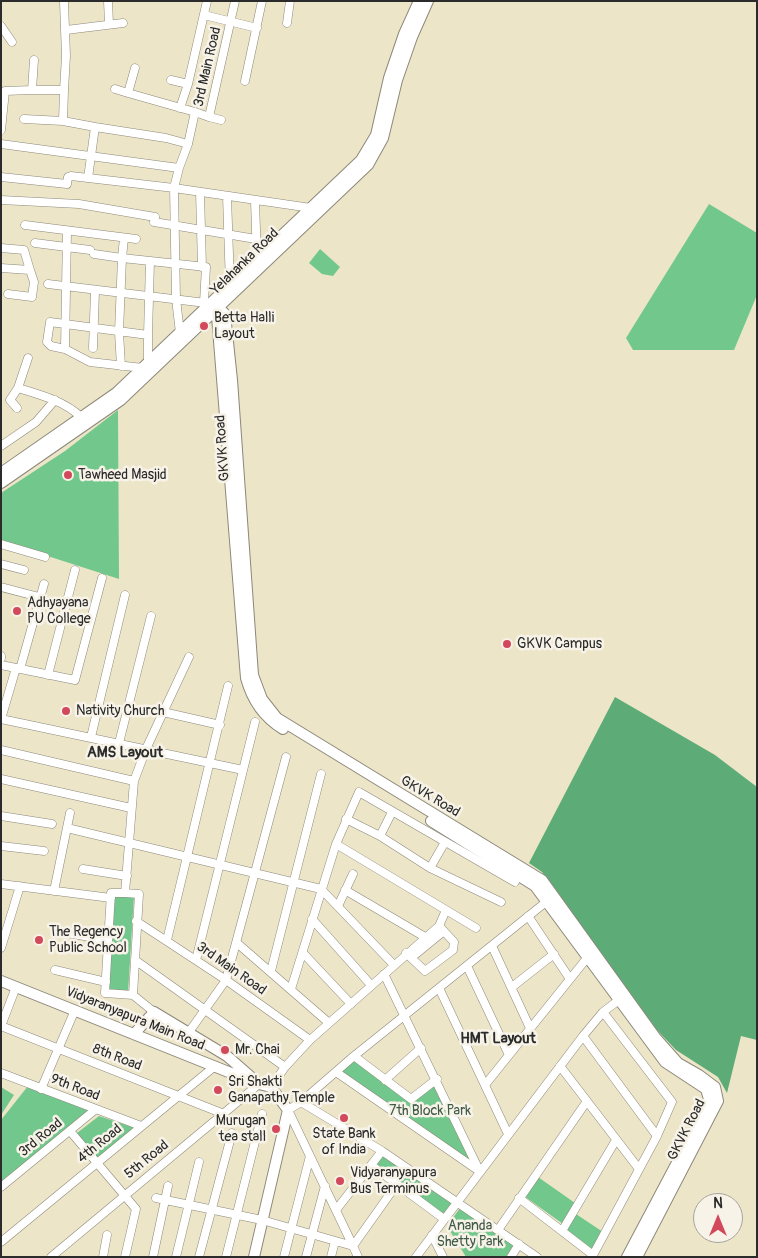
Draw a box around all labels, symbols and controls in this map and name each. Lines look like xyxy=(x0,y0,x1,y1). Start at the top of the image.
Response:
street label: 3rd Main Road xyxy=(191,25,225,109)
street label: Yelahanka Road xyxy=(207,225,283,299)
place label: Betta Halli Layout xyxy=(214,310,274,342)
marker: Betta Halli Layout xyxy=(198,320,210,332)
street label: GKVK Road xyxy=(212,414,234,482)
place label: Tawheed Masjid xyxy=(78,467,167,483)
marker: Tawheed Masjid xyxy=(62,469,74,481)
place label: Adhyayana PU College xyxy=(27,595,91,628)
marker: Adhyayana PU College xyxy=(11,605,23,617)
place label: GKVK Campus xyxy=(517,636,602,652)
marker: GKVK Campus xyxy=(501,638,513,650)
place label: Nativity Church xyxy=(76,703,164,719)
marker: Nativity Church xyxy=(60,705,72,717)
district label: AMS Layout xyxy=(87,744,163,762)
street label: GKVK Road xyxy=(397,773,463,821)
place label: The Regency Public School xyxy=(49,924,127,956)
marker: The Regency Public School xyxy=(33,934,45,946)
street label: 3rd Main Road xyxy=(193,939,269,999)
street label: Vidyaranyapura Main Road xyxy=(63,983,207,1055)
district label: HMT Layout xyxy=(460,1030,536,1048)
street label: 8th Road xyxy=(90,1041,144,1075)
place label: Mr. Chai xyxy=(235,1042,280,1058)
marker: Mr. Chai xyxy=(219,1044,231,1056)
street label: 9th Road xyxy=(48,1071,102,1105)
place label: Sri Shakti Ganapathy Temple xyxy=(228,1074,335,1106)
marker: Sri Shakti Ganapathy Temple xyxy=(212,1084,224,1096)
street label: GKVK Road xyxy=(664,1097,710,1163)
park label: 7th Block Park xyxy=(389,1103,471,1119)
marker: State Bank of India xyxy=(338,1112,350,1124)
place label: Murugan tea stall xyxy=(216,1113,266,1146)
street label: 3rd Road xyxy=(16,1115,66,1161)
street label: 4th Road xyxy=(74,1121,126,1167)
marker: Murugan tea stall xyxy=(270,1123,282,1135)
place label: State Bank of India xyxy=(312,1126,376,1158)
street label: 5th Road xyxy=(122,1137,172,1183)
place label: Vidyaranyapura Bus Terminus xyxy=(350,1165,437,1198)
marker: Vidyaranyapura Bus Terminus xyxy=(334,1175,346,1187)
north arrow xyxy=(693,1193,743,1243)
text: N xyxy=(713,1195,723,1212)
park label: Ananda Shetty Park xyxy=(437,1218,503,1250)

